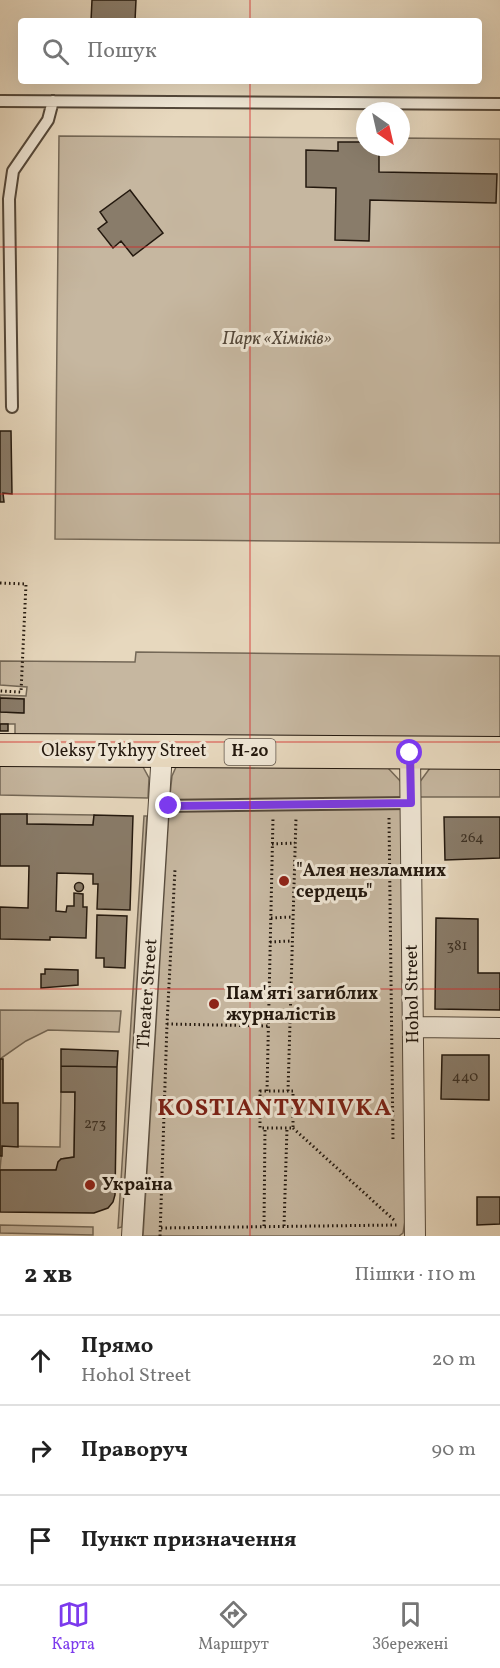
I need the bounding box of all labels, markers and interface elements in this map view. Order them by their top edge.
search box [18,18,482,84]
icon: search [39,35,72,68]
text: Пошук [87,36,157,67]
north arrow [356,102,410,156]
park label: Парк «Хіміків» [222,327,332,352]
street label: Oleksy Tykhyy Street [41,739,207,764]
road number: Н-20 [224,739,276,765]
route start [396,739,422,765]
route end [155,792,181,818]
house number: 264 [460,828,484,849]
place label: "Алея незламних сердець" [296,859,446,905]
marker: "Алея незламних сердець" [277,874,291,888]
house number: 381 [446,936,468,957]
street label: Theater Street [132,938,164,1050]
street label: Hohol Street [400,944,426,1044]
place label: Пам'яті загиблих журналістів [226,982,378,1028]
marker: Пам'яті загиблих журналістів [207,997,221,1011]
house number: 440 [452,1067,478,1088]
district label: KOSTIANTYNIVKA [157,1092,393,1126]
house number: 273 [84,1114,106,1135]
place label: Україна [102,1173,173,1198]
marker: Україна [83,1178,97,1192]
text: 2 хв [24,1257,72,1293]
text: Пішки · 110 m [355,1261,476,1289]
text: Прямо [81,1331,153,1362]
icon: ahead [24,1344,57,1377]
text: 20 m [432,1346,476,1374]
text: Hohol Street [81,1362,191,1390]
icon: right [24,1434,57,1467]
text: Праворуч [81,1435,188,1466]
text: 90 m [432,1436,476,1464]
icon: arrive [24,1524,57,1557]
text: Пункт призначення [81,1525,297,1556]
tab: Карта [52,1598,95,1656]
tab: Маршрут [198,1598,269,1656]
tab: Збережені [372,1598,448,1656]

